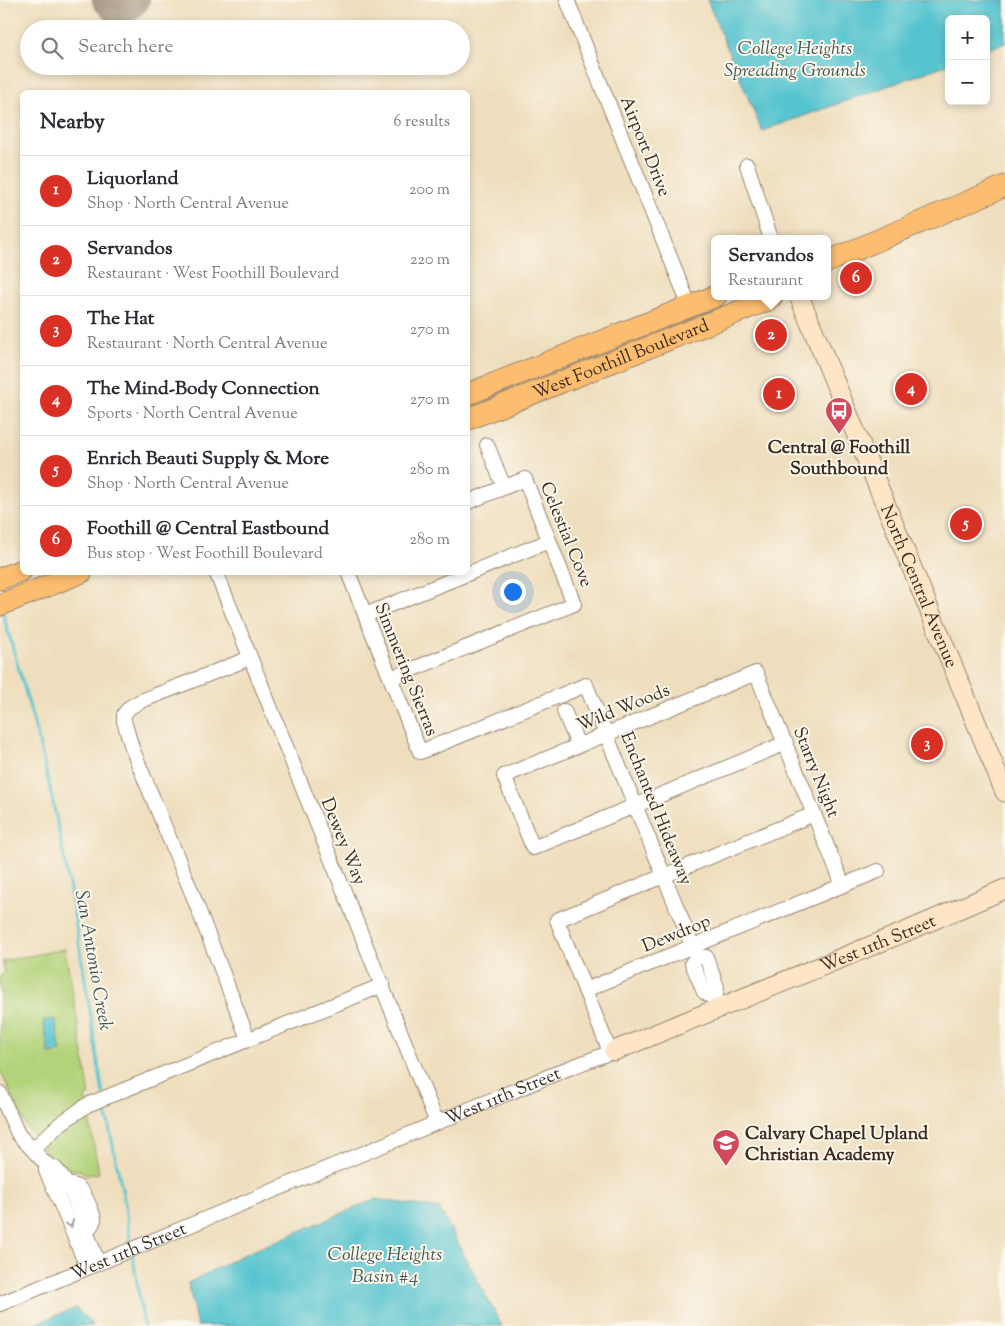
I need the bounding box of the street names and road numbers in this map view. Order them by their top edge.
street label: Airport Drive [612,93,676,201]
street label: West Foothill Boulevard [529,314,713,407]
street label: Celestial Cove [532,478,598,591]
street label: North Central Avenue [872,501,963,672]
street label: Simmering Sierras [367,599,444,740]
street label: Wild Woods [573,678,674,739]
street label: Starry Night [785,723,845,822]
street label: Enchanted Hideaway [612,728,698,889]
street label: Dewey Way [313,794,371,889]
street label: Dewdrop [639,909,715,960]
street label: West 11th Street [817,909,940,980]
street label: West 11th Street [441,1062,565,1133]
street label: West 11th Street [67,1217,191,1288]

